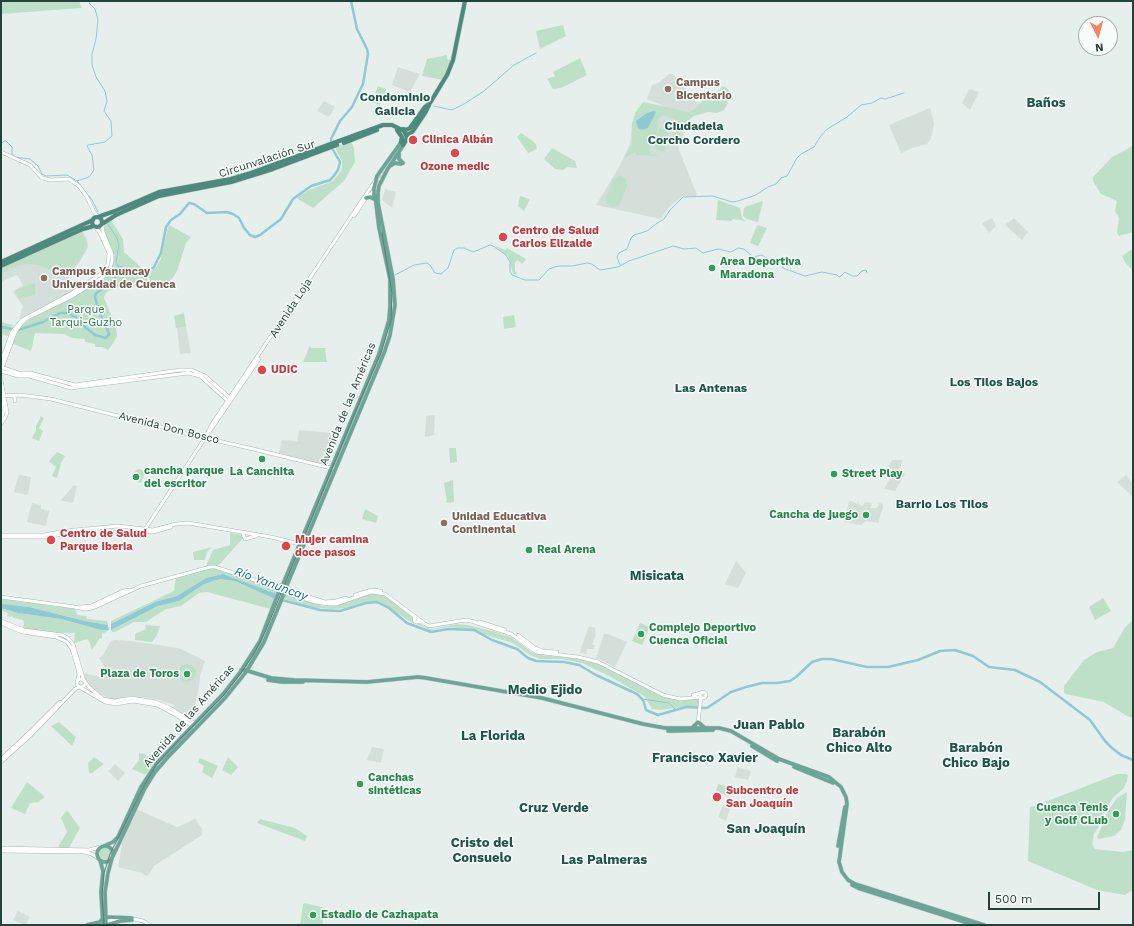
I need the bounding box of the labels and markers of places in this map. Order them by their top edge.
place label: Campus Bicentario [676,76,732,102]
marker: Campus Bicentario [663,84,673,94]
place label: Clinica Albán [422,133,493,147]
marker: Clinica Albán [407,134,419,146]
marker: Ozone medic [449,147,461,159]
place label: Ozone medic [420,160,490,174]
place label: Centro de Salud Carlos Elizalde [512,224,599,250]
marker: Centro de Salud Carlos Elizalde [497,231,509,243]
place label: Area Deportiva Maradona [720,255,801,281]
marker: Area Deportiva Maradona [707,263,717,273]
place label: Campus Yanuncay Universidad de Cuenca [52,265,176,291]
marker: Campus Yanuncay Universidad de Cuenca [39,273,49,283]
place label: UDIC [271,363,298,377]
marker: UDIC [256,364,268,376]
marker: La Canchita [257,454,267,464]
place label: cancha parque del escritor [144,464,224,490]
place label: La Canchita [230,465,294,479]
place label: Street Play [842,467,902,481]
marker: Street Play [829,469,839,479]
marker: cancha parque del escritor [131,472,141,482]
place label: Cancha de juego [769,508,858,522]
place label: Unidad Educativa Continental [452,510,546,536]
marker: Cancha de juego [861,510,871,520]
marker: Unidad Educativa Continental [439,518,449,528]
place label: Centro de Salud Parque Iberia [60,527,147,553]
place label: Mujer camina doce pasos [295,533,369,559]
marker: Centro de Salud Parque Iberia [45,534,57,546]
marker: Mujer camina doce pasos [280,540,292,552]
place label: Real Arena [537,543,596,557]
marker: Real Arena [524,545,534,555]
place label: Complejo Deportivo Cuenca Oficial [649,621,756,647]
marker: Complejo Deportivo Cuenca Oficial [636,629,646,639]
place label: Plaza de Toros [100,667,179,681]
marker: Plaza de Toros [182,669,192,679]
place label: Canchas sintéticas [368,771,421,797]
marker: Canchas sintéticas [355,779,365,789]
place label: Subcentro de San Joaquín [726,784,799,810]
marker: Subcentro de San Joaquín [711,791,723,803]
place label: Cuenca Tenis y Golf CLub [1036,801,1108,827]
marker: Cuenca Tenis y Golf CLub [1111,809,1121,819]
place label: Estadio de Cazhapata [321,908,438,922]
marker: Estadio de Cazhapata [308,910,318,920]

